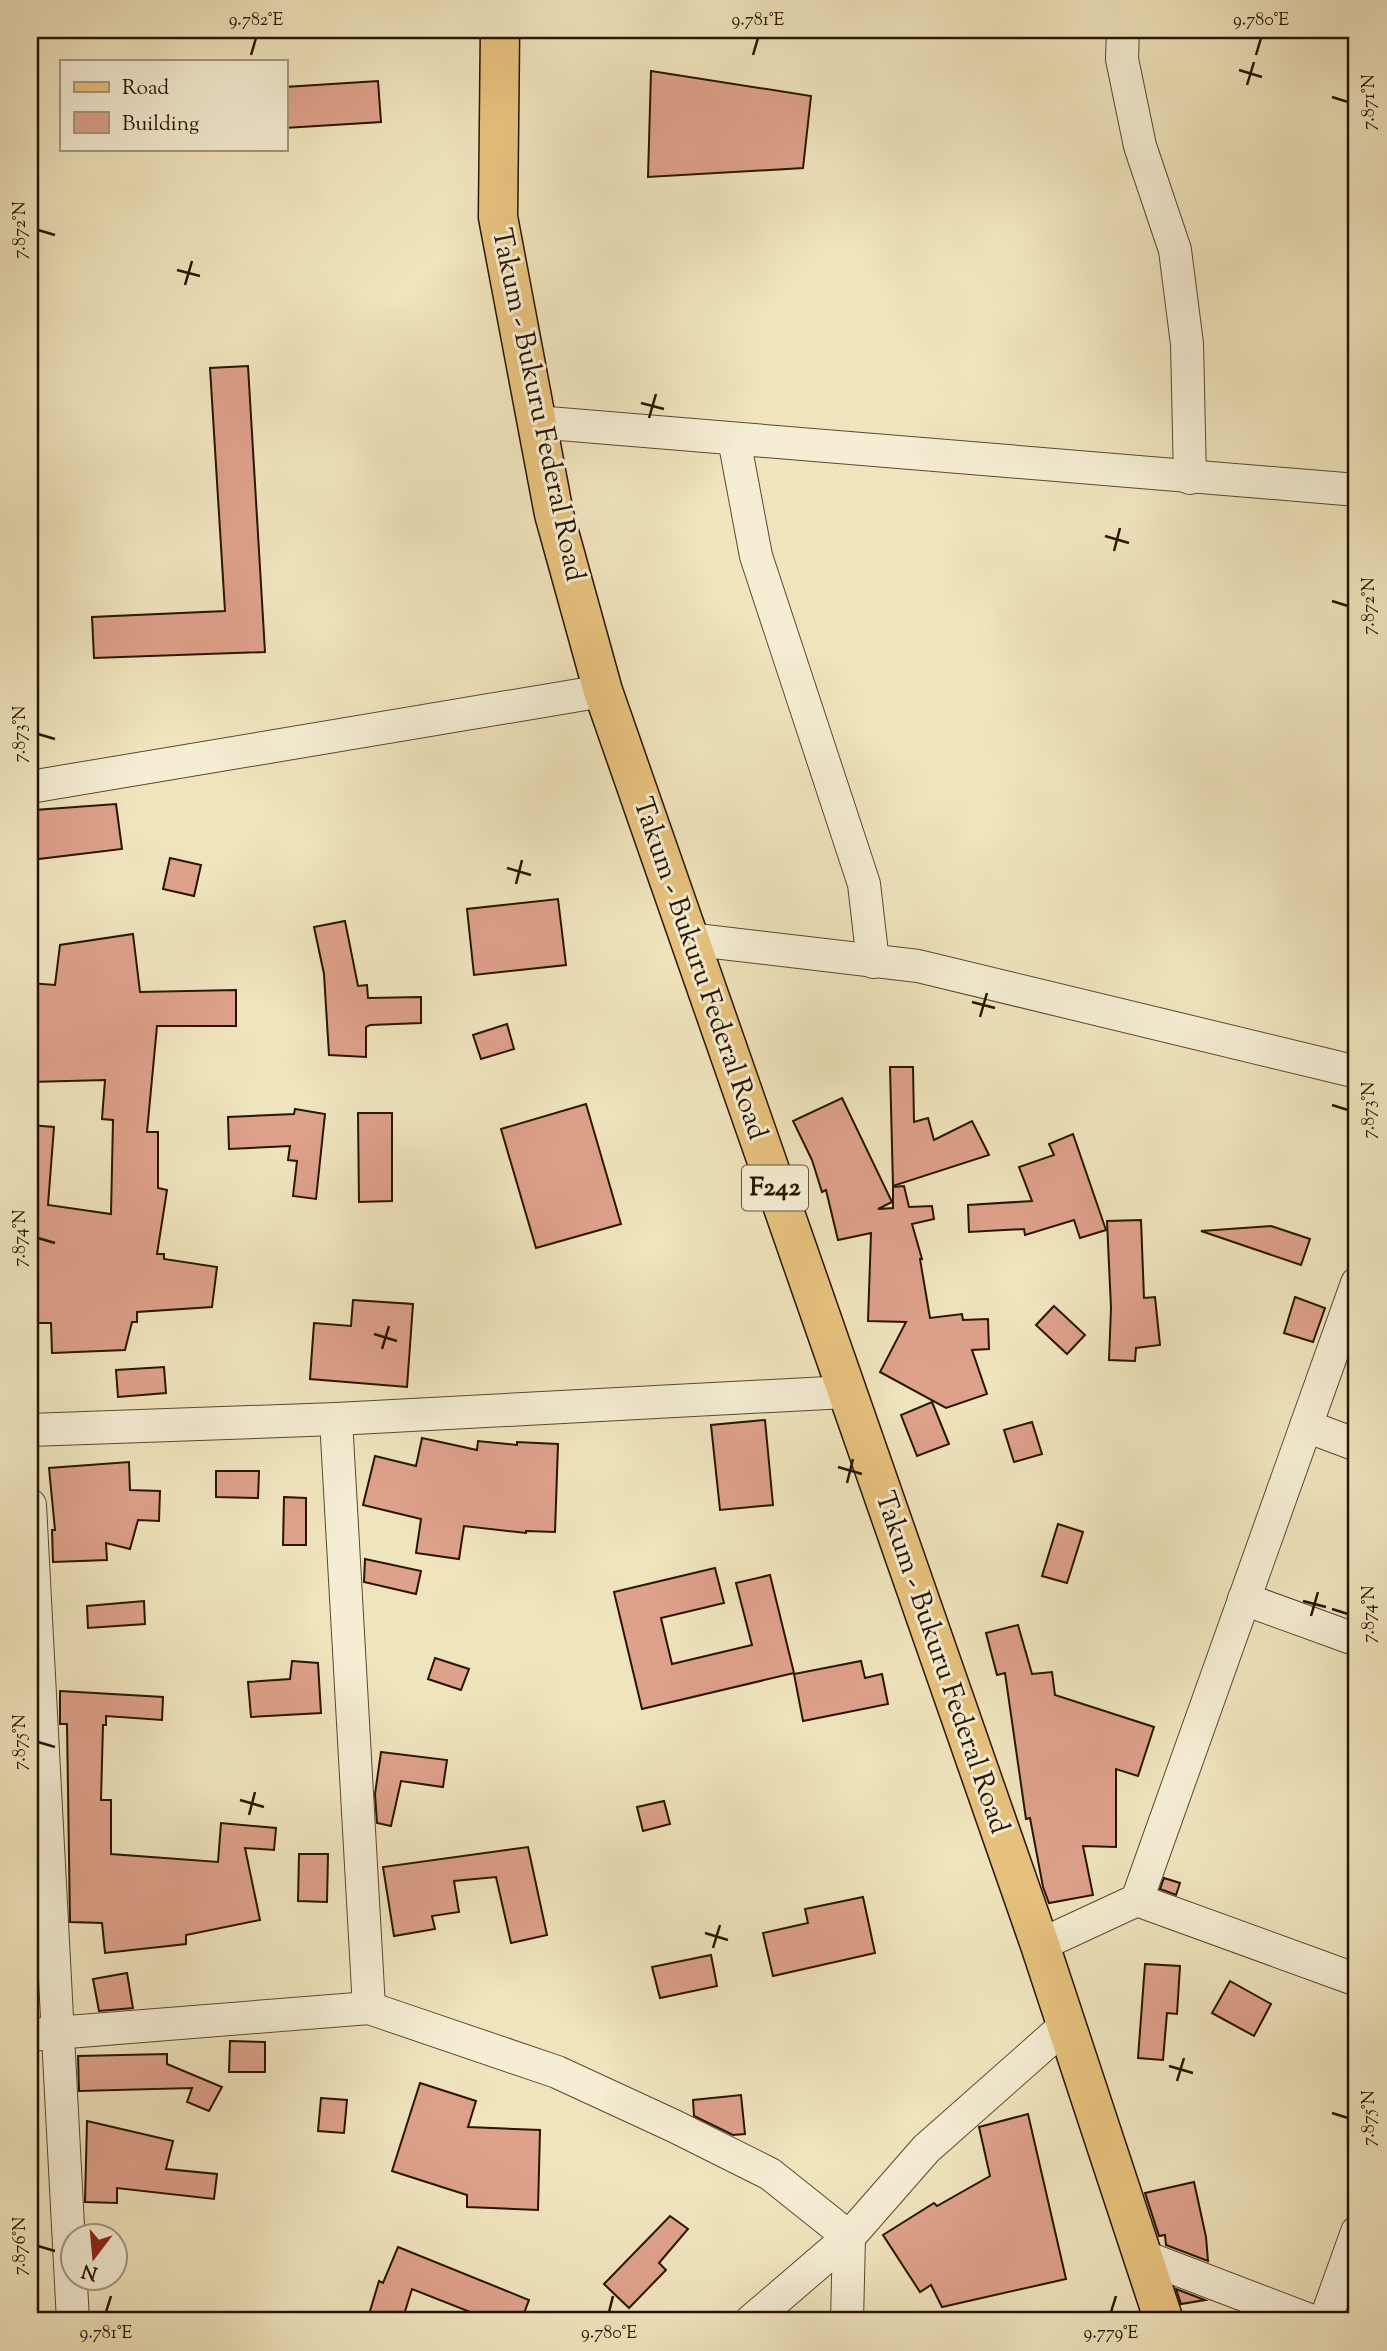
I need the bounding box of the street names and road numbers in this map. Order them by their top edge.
street label: Takum - Bukuru Federal Road [480,225,594,585]
street label: Takum - Bukuru Federal Road [622,792,777,1146]
road number: F242 [742,1166,808,1210]
street label: Takum - Bukuru Federal Road [864,1486,1019,1840]

